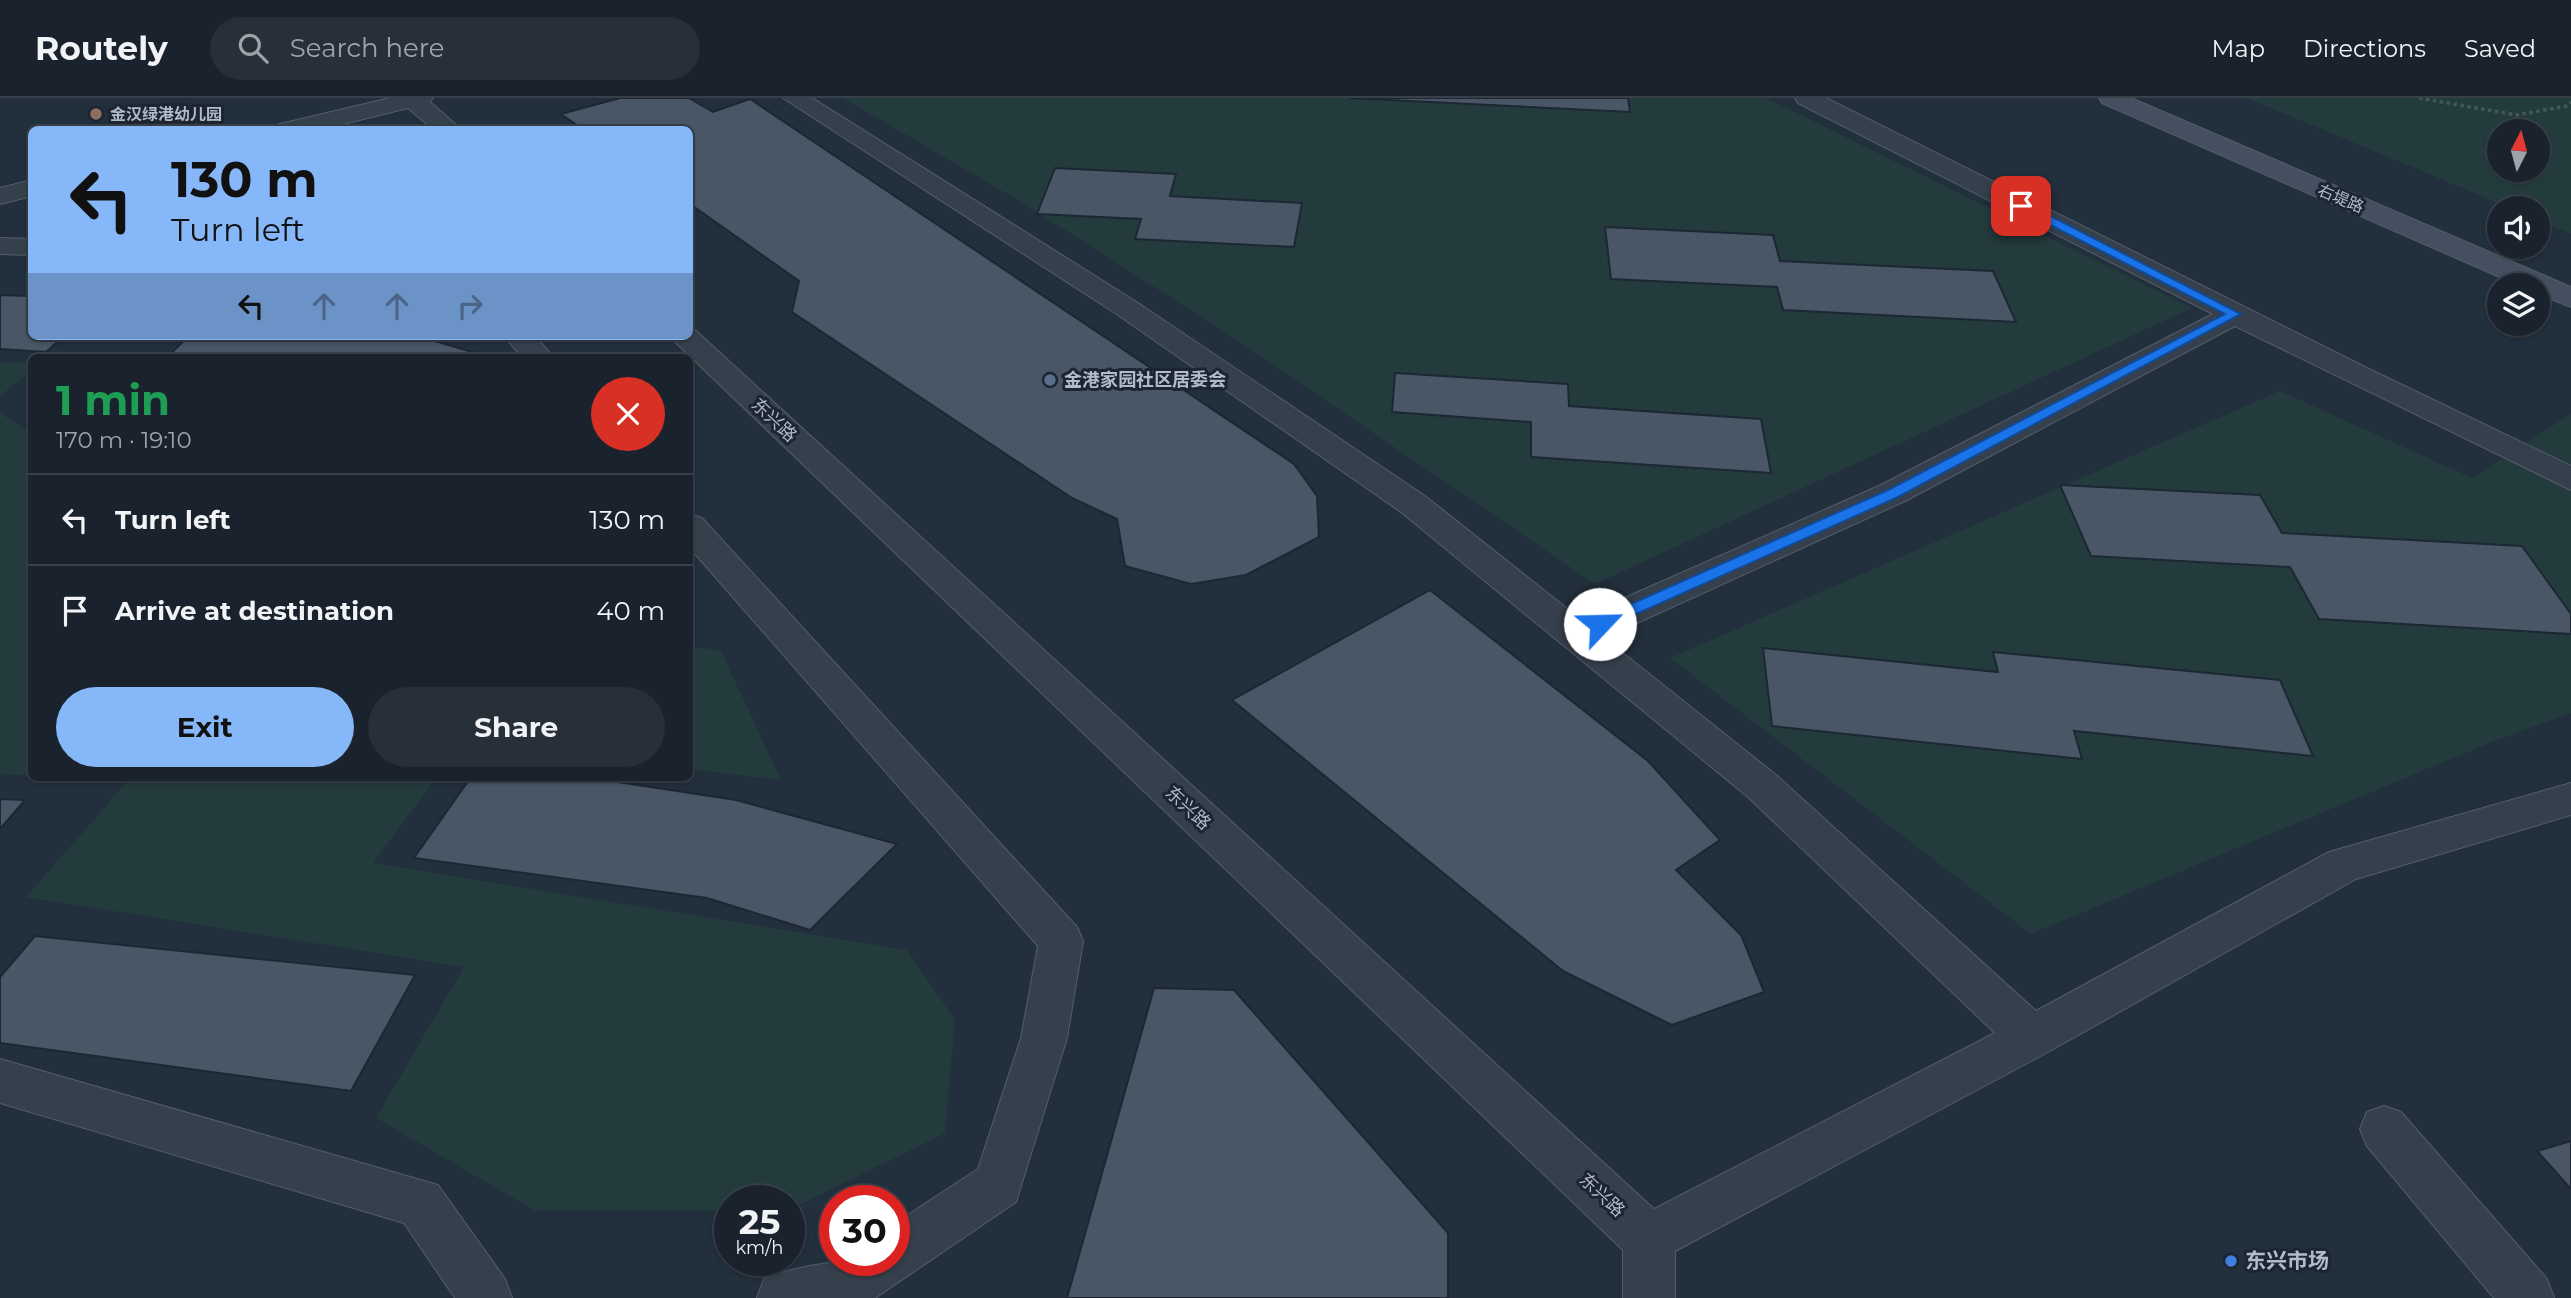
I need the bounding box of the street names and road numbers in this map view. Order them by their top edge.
street label: 右堤路 [2315,180,2367,217]
street label: 东兴路 [747,394,801,446]
street label: 东兴路 [1161,782,1215,834]
street label: 东兴路 [1575,1169,1629,1221]

